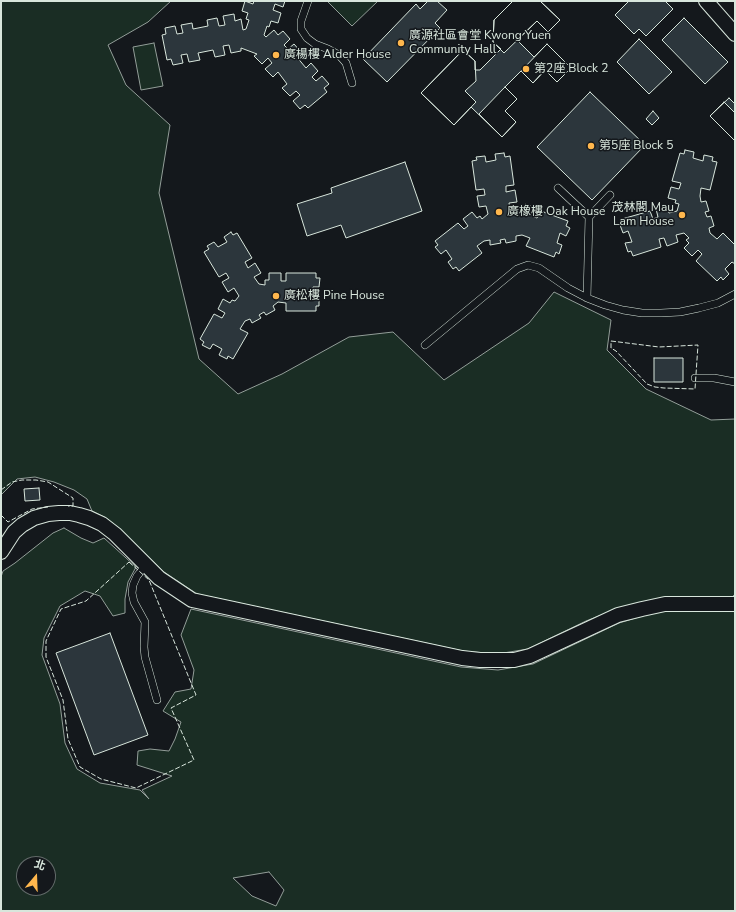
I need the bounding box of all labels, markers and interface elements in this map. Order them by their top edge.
place label: 廣源社區會堂 Kwong Yuen Community Hall [409,29,551,57]
marker: 廣源社區會堂 Kwong Yuen Community Hall [396,38,406,48]
place label: 廣楊樓 Alder House [284,48,391,62]
marker: 廣楊樓 Alder House [271,50,281,60]
place label: 第2座 Block 2 [534,62,608,76]
marker: 第2座 Block 2 [521,64,531,74]
place label: 第5座 Block 5 [599,139,673,153]
marker: 第5座 Block 5 [586,141,596,151]
place label: 茂林閣 Mau Lam House [612,201,674,229]
place label: 廣橡樓 Oak House [507,205,605,219]
marker: 廣橡樓 Oak House [494,207,504,217]
marker: 茂林閣 Mau Lam House [677,210,687,220]
place label: 廣松樓 Pine House [284,289,384,303]
marker: 廣松樓 Pine House [271,291,281,301]
north arrow [16,856,56,896]
text: 北 [32,856,47,874]

